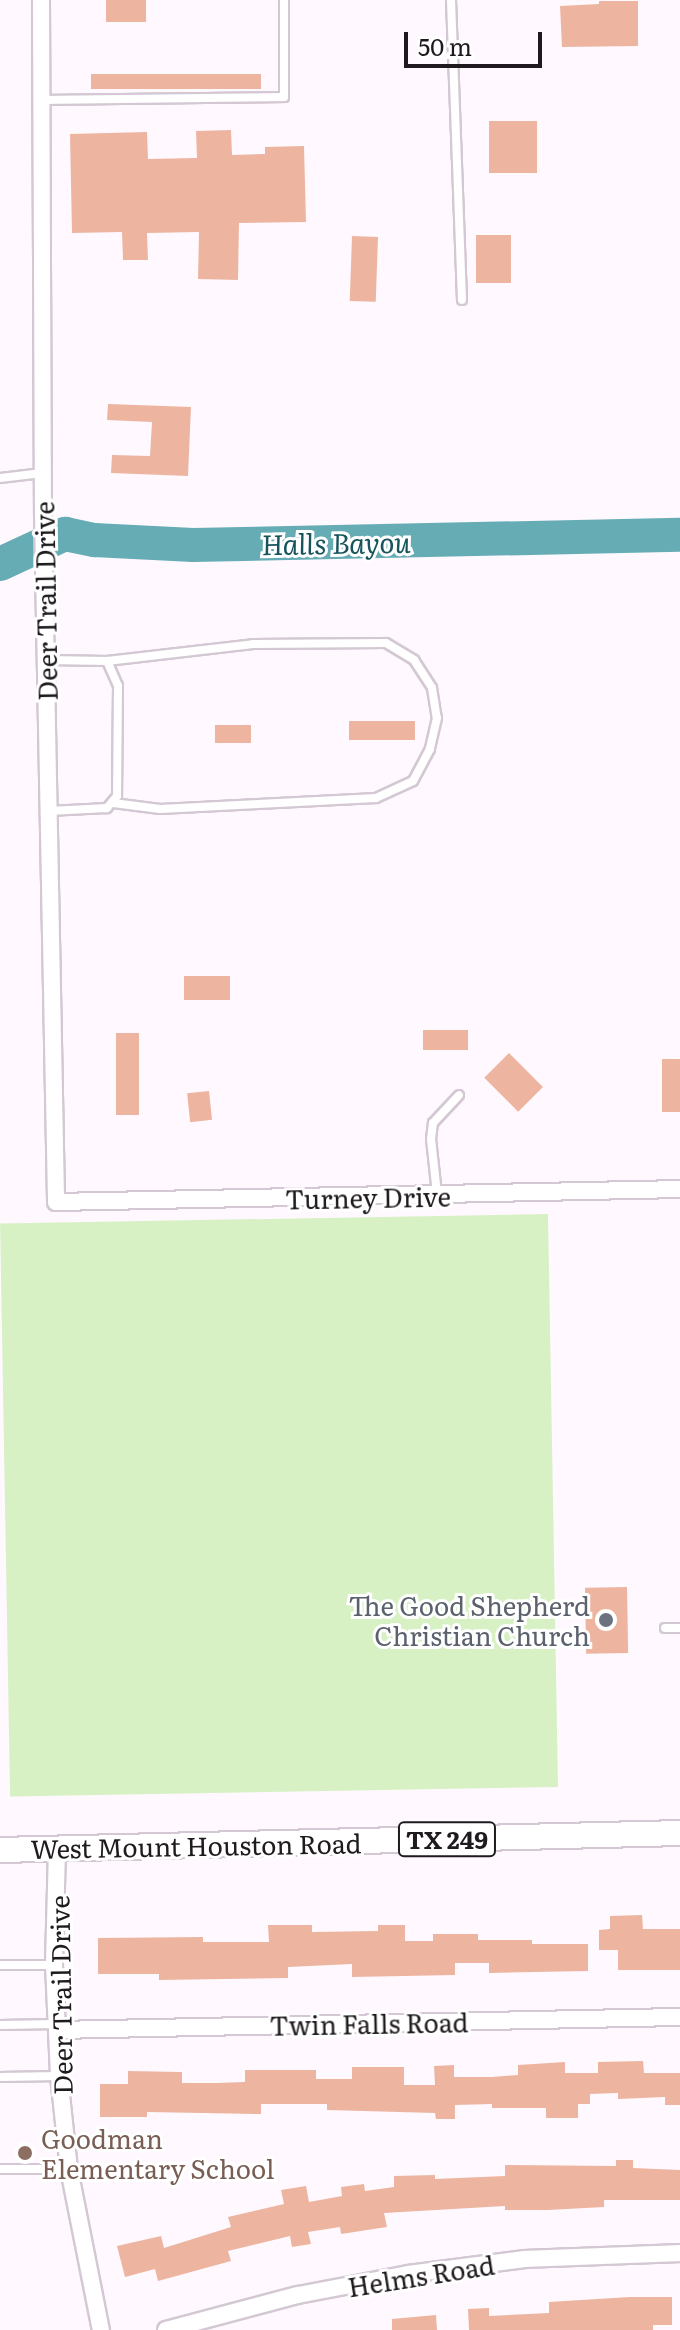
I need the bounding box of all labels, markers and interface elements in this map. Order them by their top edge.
scale bar [408,16,546,66]
text: 50 m [418,28,472,63]
street label: Deer Trail Drive [28,501,62,701]
water label: Halls Bayou [261,524,411,560]
street label: Turney Drive [285,1180,451,1214]
place label: The Good Shepherd Christian Church [349,1589,590,1650]
marker: The Good Shepherd Christian Church [597,1611,615,1629]
road number: TX 249 [397,1819,497,1859]
street label: West Mount Houston Road [30,1827,362,1863]
street label: Deer Trail Drive [43,1895,77,2095]
street label: Twin Falls Road [269,2006,469,2040]
place label: Goodman Elementary School [41,2122,275,2184]
marker: Goodman Elementary School [16,2144,34,2162]
street label: Helms Road [345,2248,497,2302]

